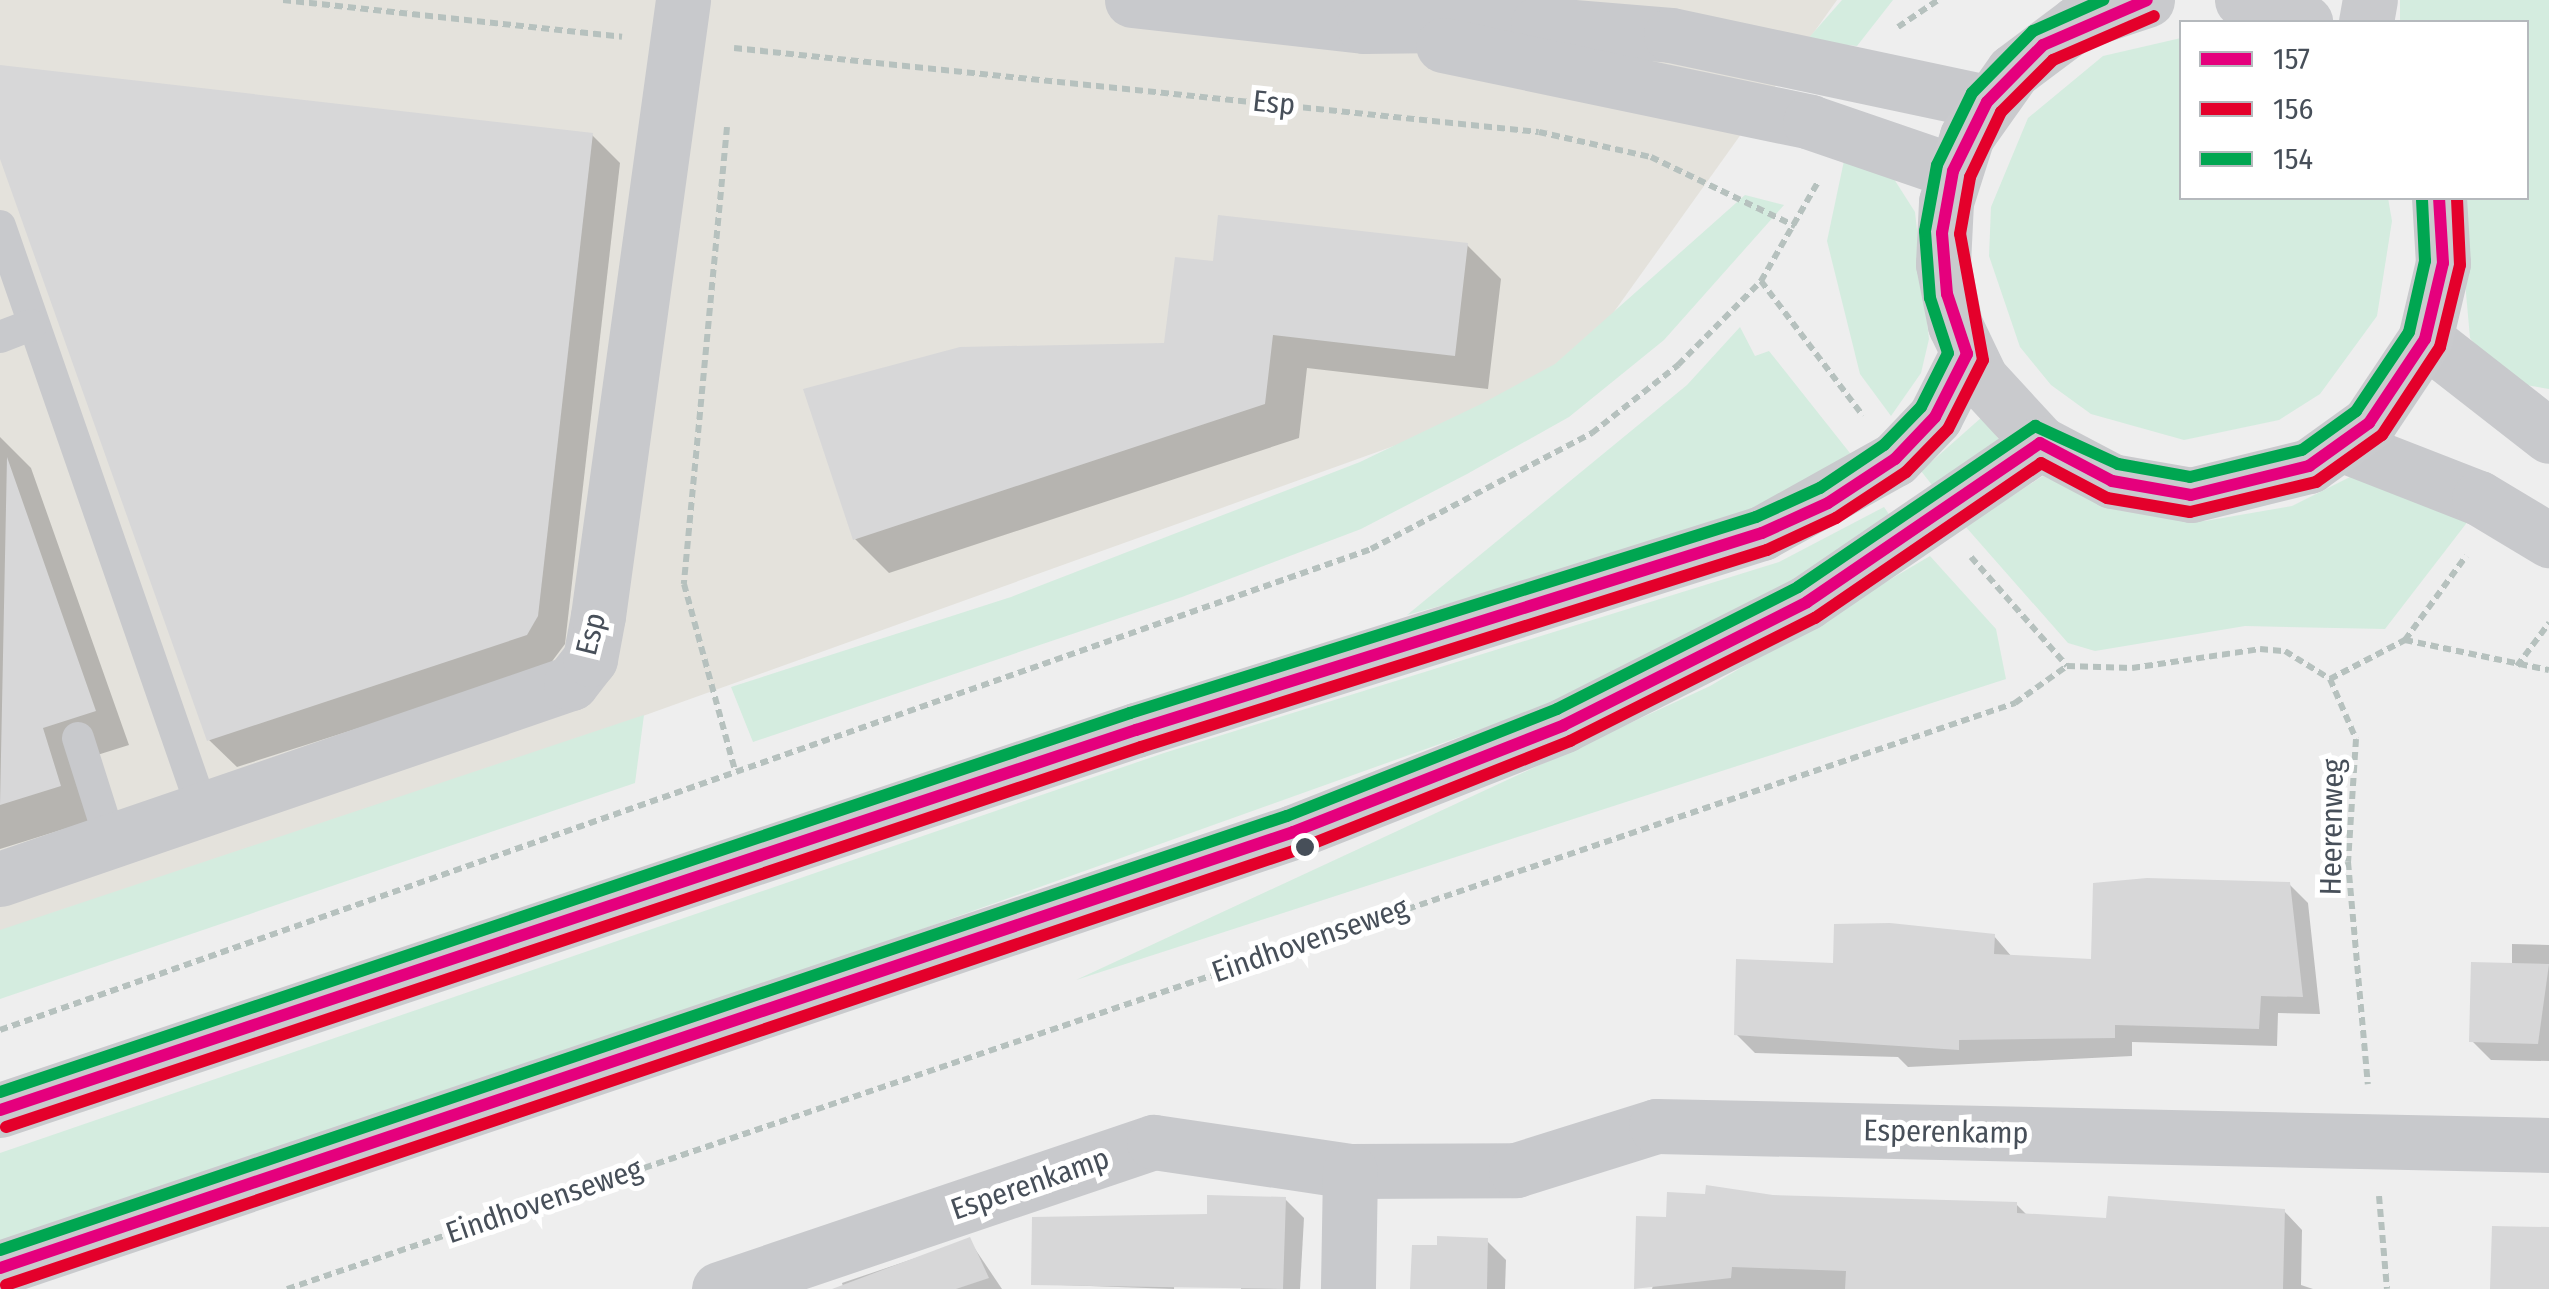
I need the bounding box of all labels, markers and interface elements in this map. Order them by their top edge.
legend [2179,20,2529,200]
text: 157 [2273,41,2310,77]
street label: Esp [1251,83,1297,123]
text: 156 [2273,91,2313,127]
text: 154 [2273,141,2313,177]
street label: Esp [568,609,614,659]
street label: Heerenweg [2313,758,2351,896]
unlabelled marker [1295,837,1315,857]
street label: Eindhovenseweg [1207,890,1413,990]
street label: Esperenkamp [1863,1113,2029,1151]
street label: Esperenkamp [946,1140,1114,1228]
street label: Eindhovenseweg [441,1151,647,1251]

